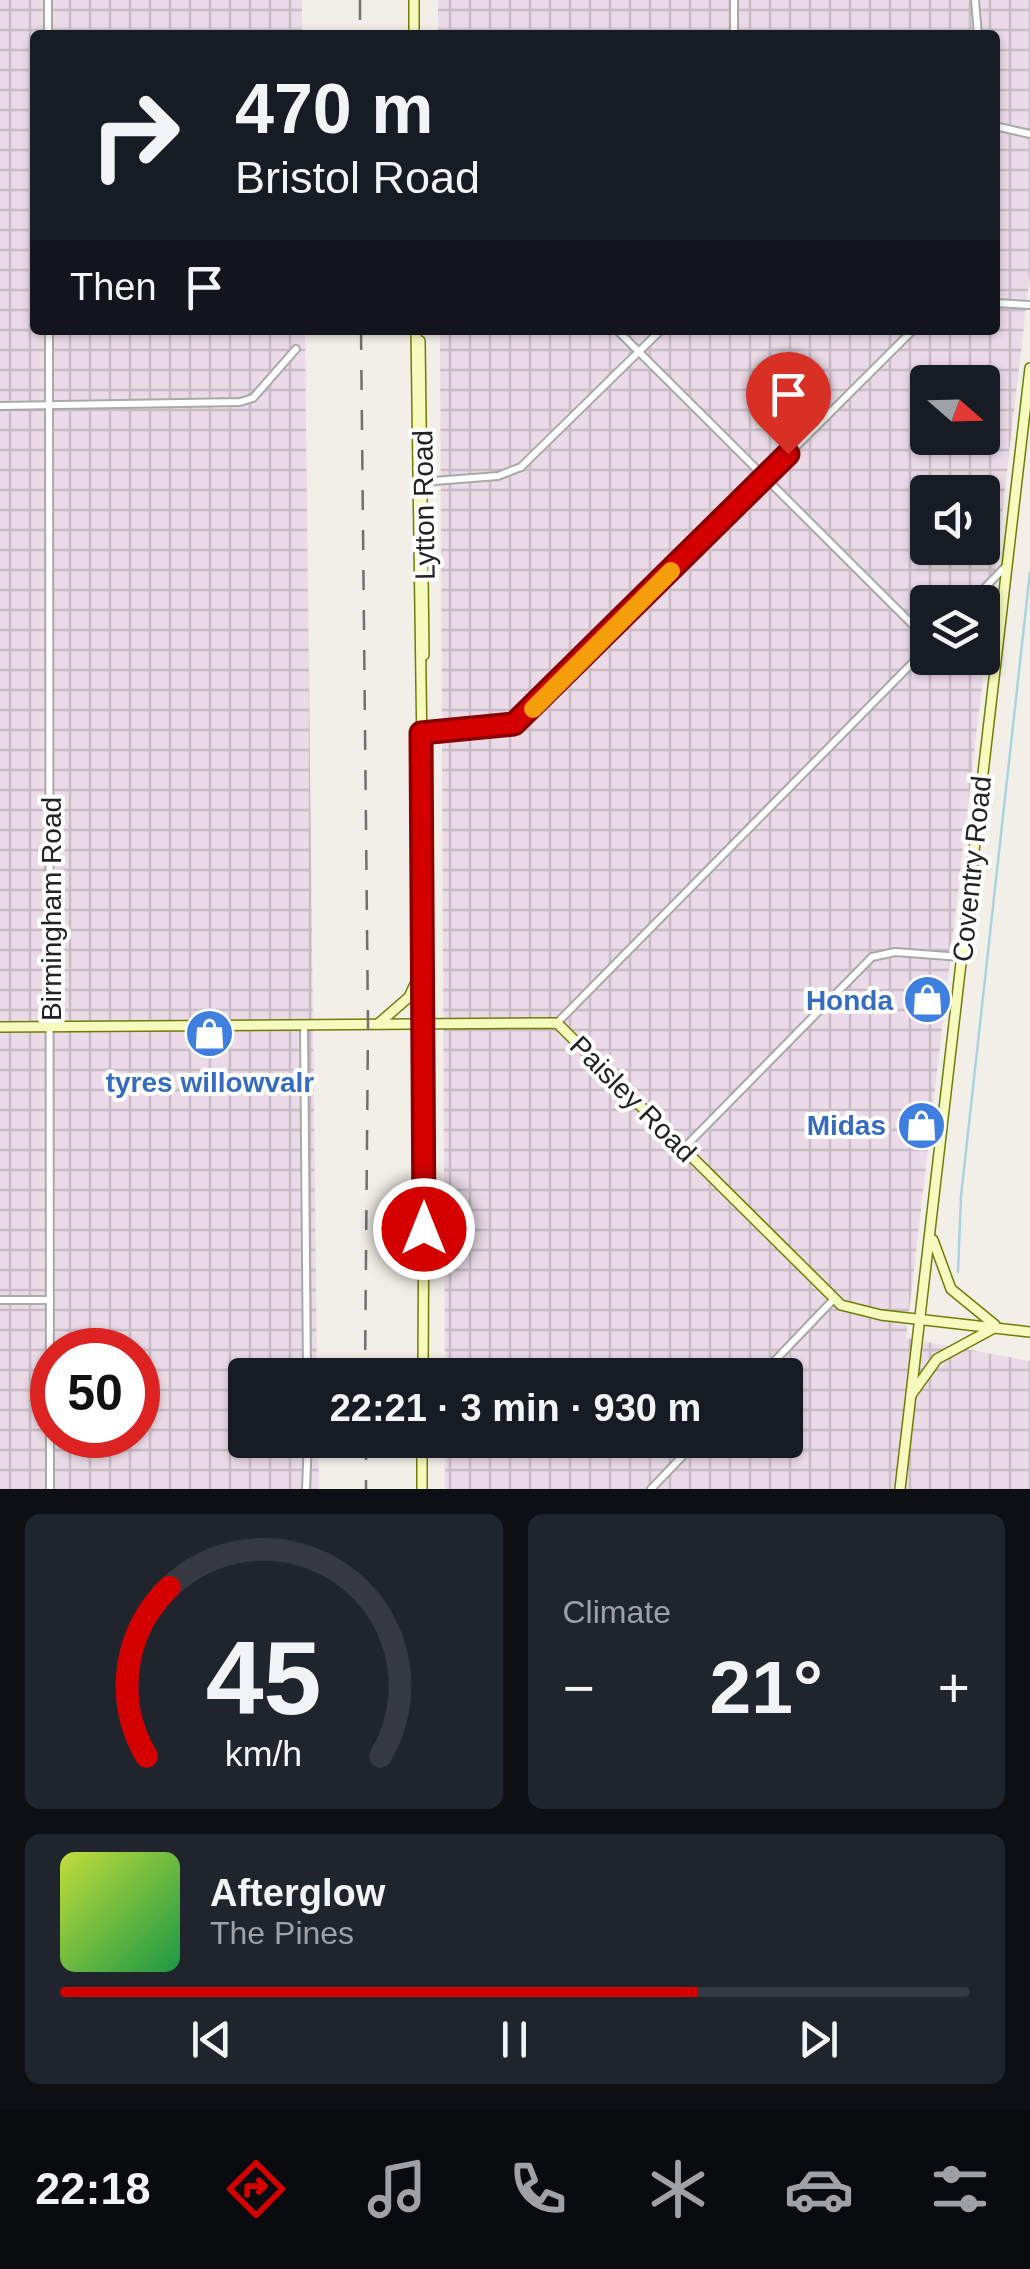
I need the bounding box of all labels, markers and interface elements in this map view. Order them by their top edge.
icon: right [70,70,200,200]
text: 470 m [235,70,433,148]
text: Bristol Road [235,152,480,203]
icon: arrive [177,260,232,315]
text: Then [70,266,157,308]
pin [746,352,831,455]
north arrow [910,365,1000,455]
map controls [910,365,1000,675]
icon: arrive [761,367,816,422]
street label: Lytton Road [407,430,441,580]
button: sound [910,475,1000,565]
button: layers [910,585,1000,675]
street label: Coventry Road [947,775,997,963]
street label: Birmingham Road [36,797,67,1021]
shop icon: Honda [902,974,954,1026]
place label: Honda [806,985,893,1016]
shop icon: tyres willowvalr [184,1008,236,1060]
street label: Paisley Road [564,1030,702,1168]
place label: tyres willowvalr [106,1067,314,1098]
shop icon: Midas [895,1099,947,1151]
place label: Midas [807,1110,886,1141]
position arrow [372,1177,476,1281]
speed limit sign: 50 [30,1328,160,1458]
text: 22:21 · 3 min · 930 m [330,1387,701,1429]
text: Climate [563,1594,671,1630]
text: 45 [206,1620,322,1736]
text: 21° [710,1645,823,1729]
text: − [563,1657,595,1719]
text: + [938,1657,970,1719]
text: km/h [225,1734,302,1774]
text: Afterglow [210,1872,385,1914]
text: The Pines [210,1915,354,1951]
icon: previous [184,2012,239,2067]
icon: pause [487,2012,542,2067]
icon: next [791,2012,846,2067]
icon: directions [221,2154,291,2224]
icon: music [362,2154,432,2224]
icon: phone [503,2154,573,2224]
icon: climate [643,2154,713,2224]
icon: car [784,2154,854,2224]
icon: filters [925,2154,995,2224]
text: 22:18 [35,2163,150,2214]

